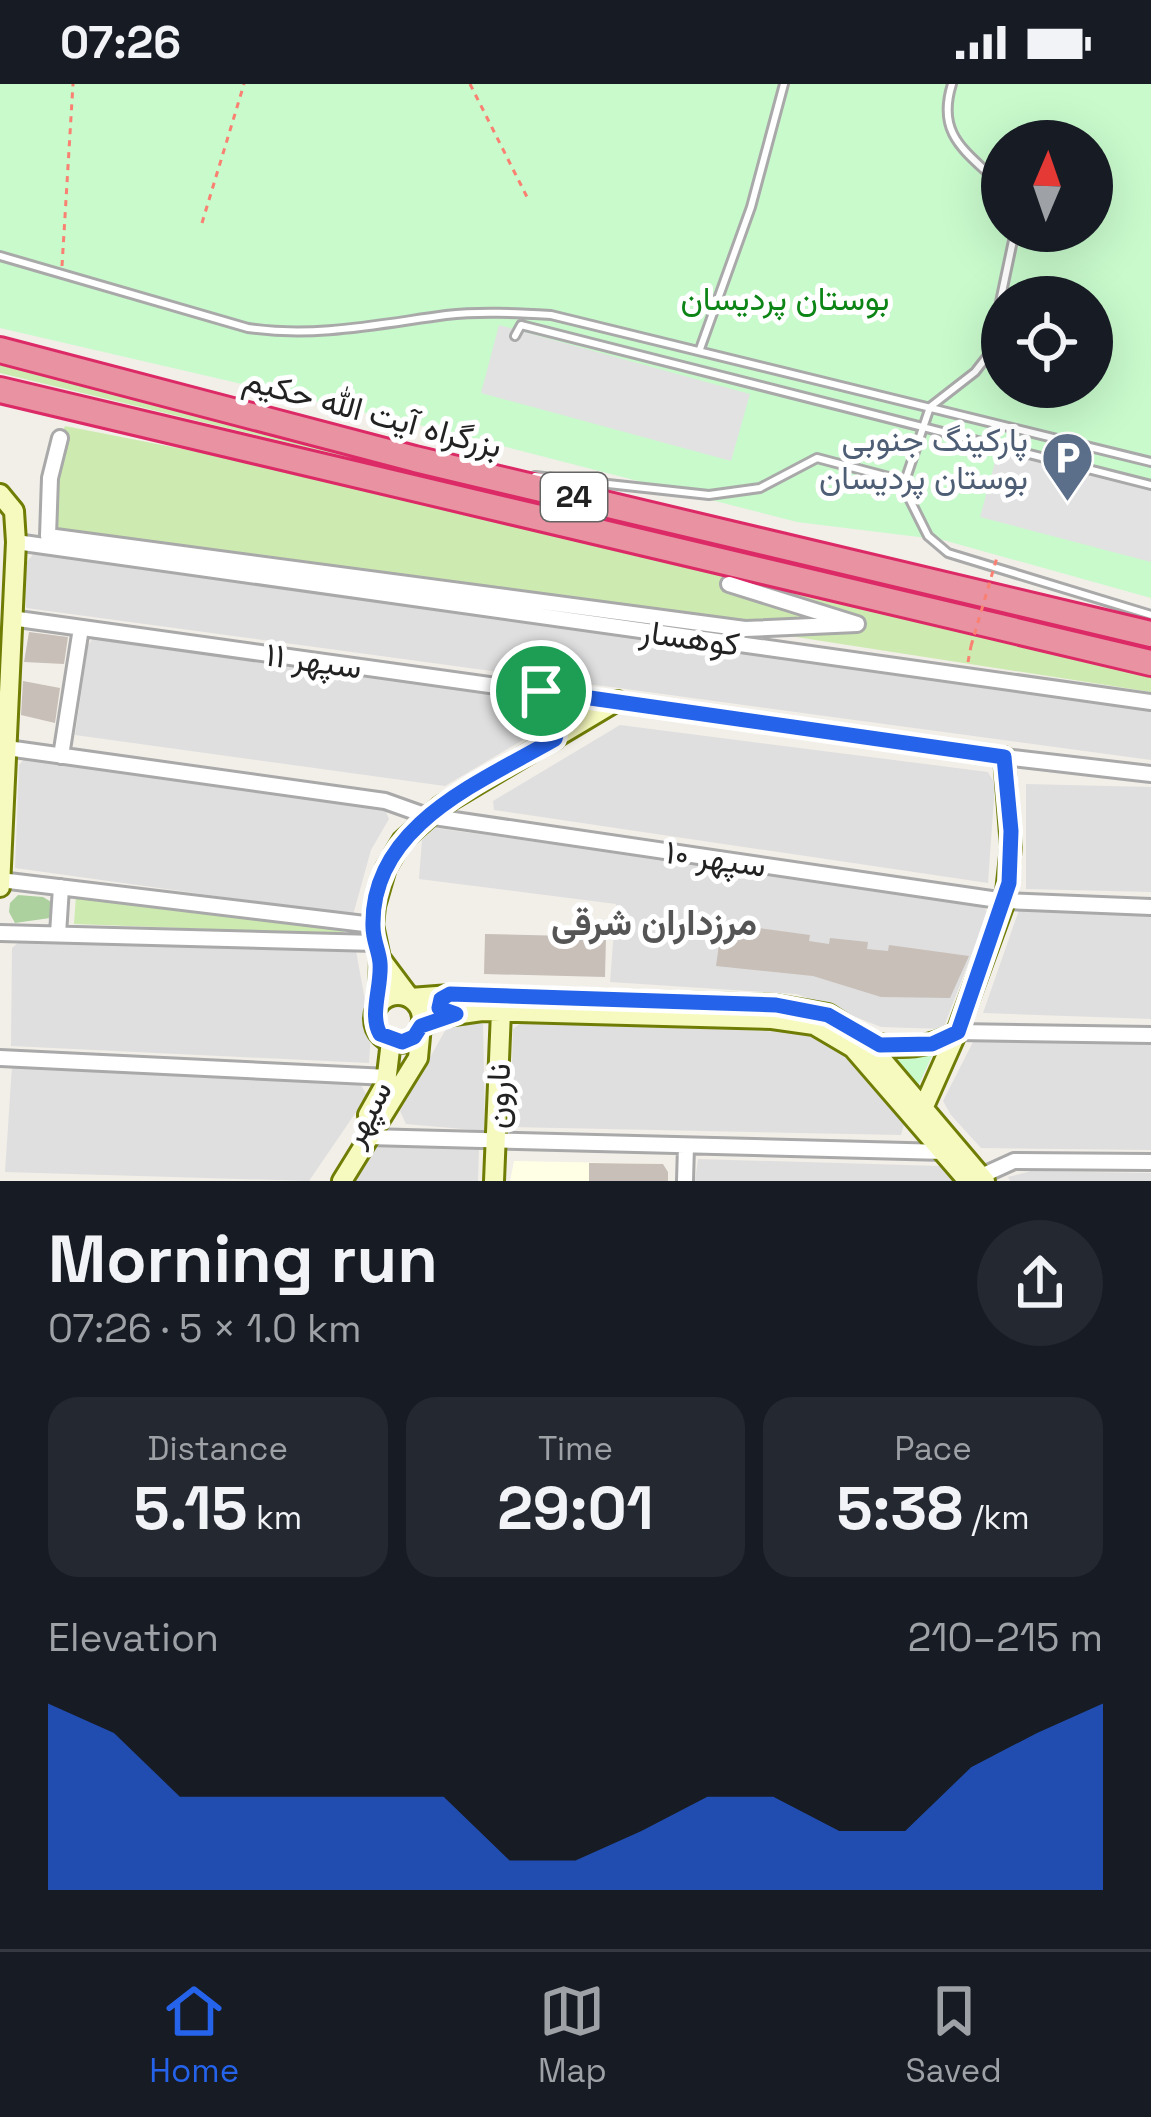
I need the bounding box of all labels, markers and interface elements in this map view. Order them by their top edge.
text: 07:26 [60,14,181,71]
north arrow [981,120,1113,252]
map controls [981,120,1113,408]
button: locate [981,276,1113,408]
park label: بوستان پردیسان [681,278,890,321]
street label: بزرگراه آیت الله حکیم [239,358,507,468]
place label: پارکینگ جنوبی بوستان پردیسان [819,419,1028,500]
parking icon: پارکینگ جنوبی بوستان پردیسان [1039,430,1095,504]
road number: 24 [541,473,607,521]
street label: کوهسار [636,610,742,666]
street label: سپهر ۱۱ [263,633,365,689]
pin [490,640,592,742]
icon: arrive [508,658,574,724]
street label: سپهر ۱۰ [663,831,769,888]
district label: مرزداران شرقی [551,900,757,946]
street label: نارون [476,1062,520,1130]
street label: سپهر [332,1073,402,1155]
text: Morning run [48,1217,438,1301]
button: share [977,1220,1103,1346]
text: 07:26 · 5 × 1.0 km [48,1304,362,1353]
text: Distance [148,1428,288,1470]
text: Time [538,1428,613,1470]
text: Pace [895,1428,972,1470]
text: 5.15 [134,1470,247,1547]
text: 29:01 [497,1470,654,1547]
text: 5:38 [837,1470,963,1547]
text: km [247,1497,302,1539]
text: /km [963,1497,1030,1539]
text: Elevation [48,1613,219,1662]
text: 210–215 m [908,1613,1103,1662]
tab: Home [149,1978,239,2092]
tab: Map [538,1978,607,2092]
tab: Saved [905,1978,1002,2092]

